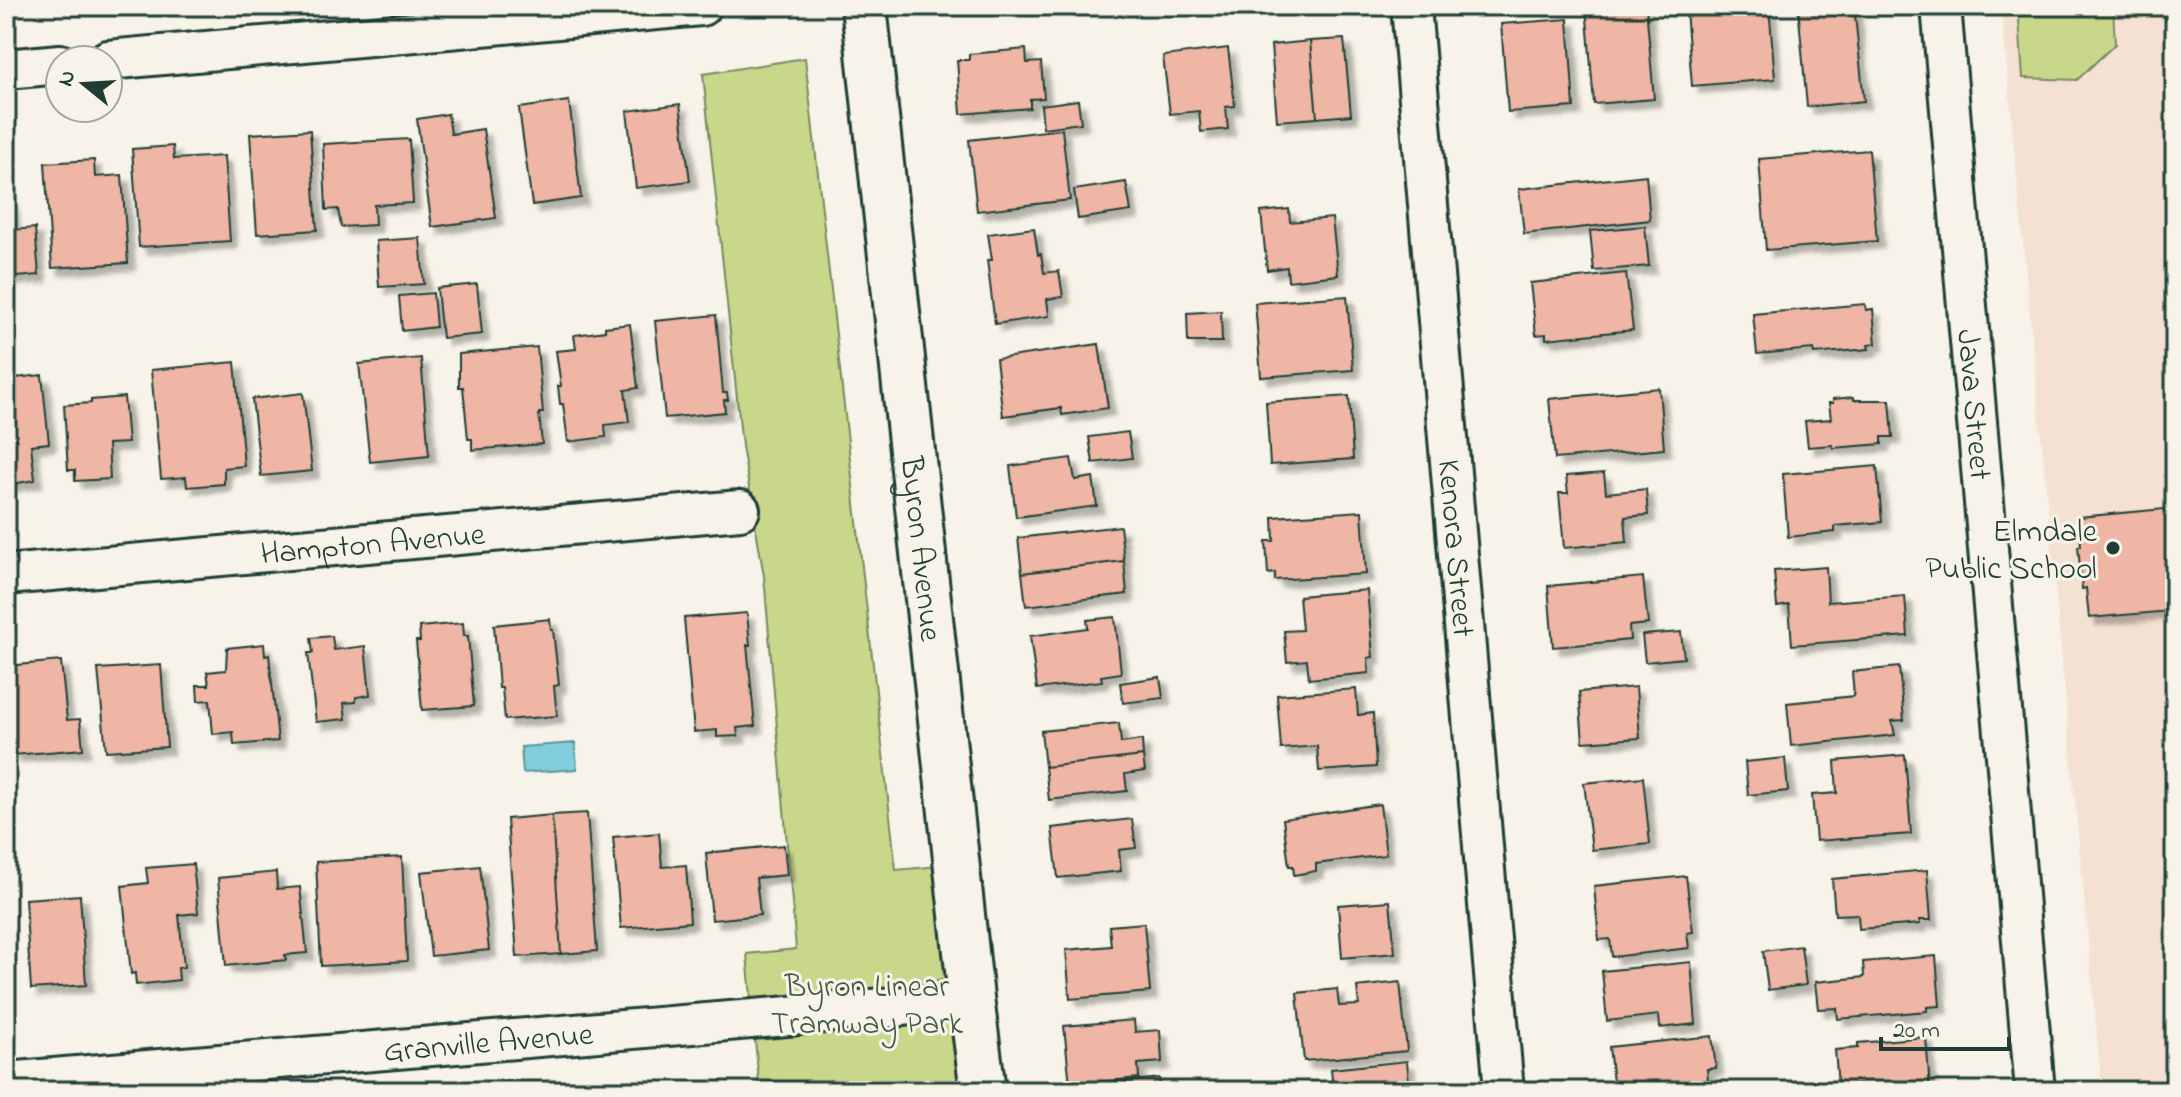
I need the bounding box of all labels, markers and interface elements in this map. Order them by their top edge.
north arrow [44,44,124,124]
text: N [50,67,85,91]
street label: Java Street [1942,327,2002,482]
street label: Byron Avenue [886,454,952,645]
street label: Kenora Street [1423,458,1485,639]
place label: Elmdale Public School [1925,510,2098,594]
street label: Hampton Avenue [259,513,488,579]
marker: Elmdale Public School [2104,539,2122,557]
park label: Byron Linear Tramway Park [771,965,964,1049]
scale bar [1881,1001,2009,1051]
street label: Granville Avenue [382,1012,596,1077]
text: 20 m [1893,1014,1940,1049]

